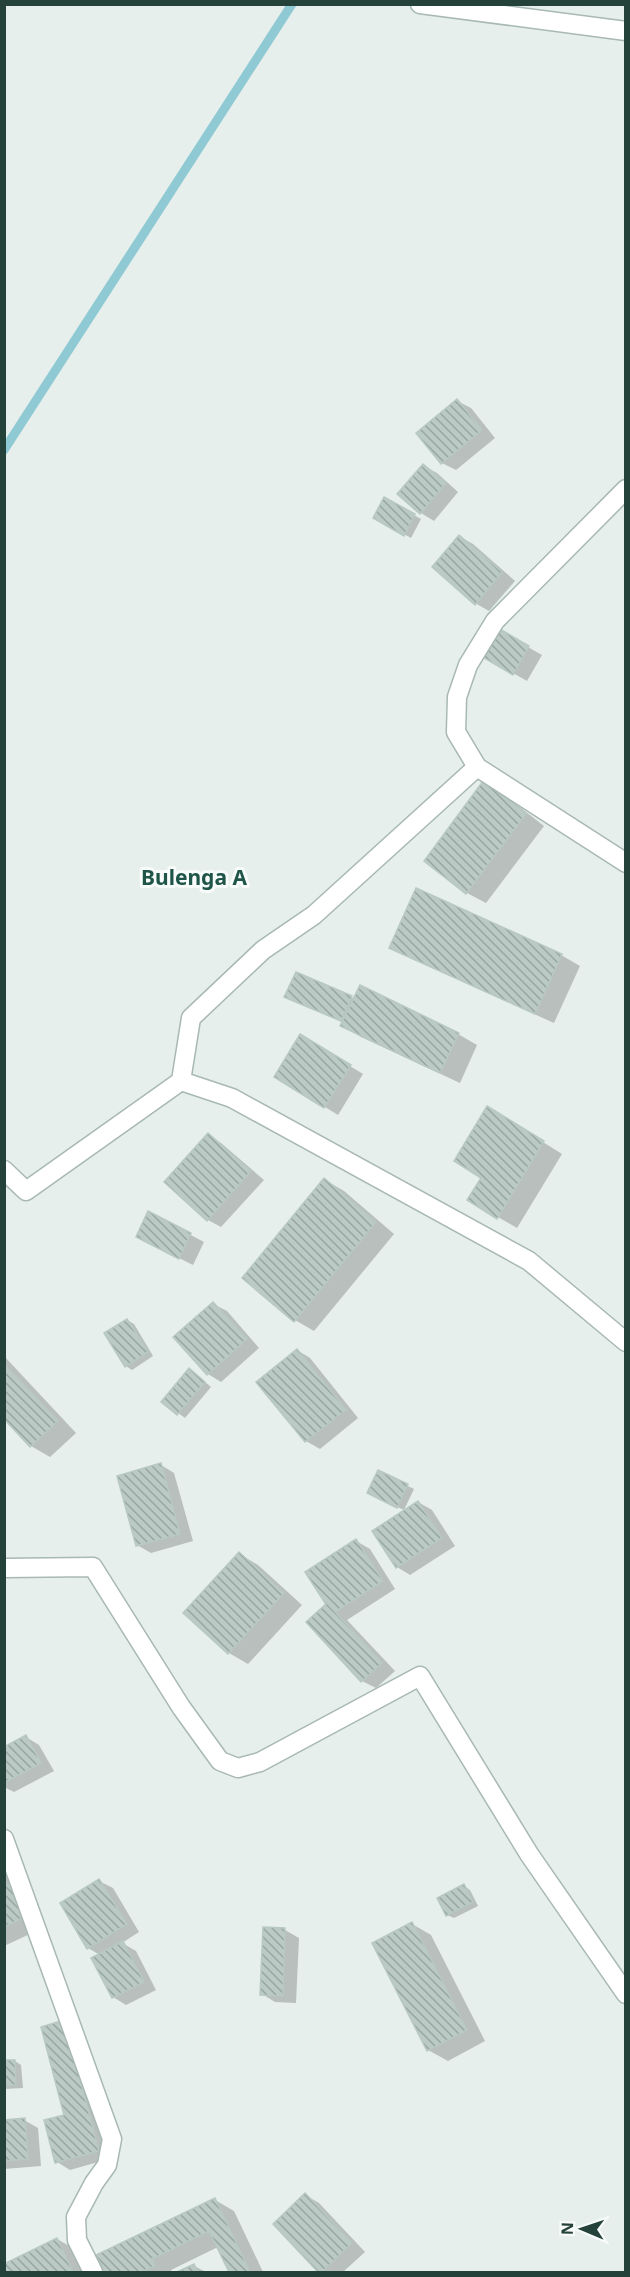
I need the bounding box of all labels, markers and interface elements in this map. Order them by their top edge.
district label: Bulenga A [141,863,247,891]
north arrow [552,2199,612,2259]
text: N [556,2222,578,2235]

